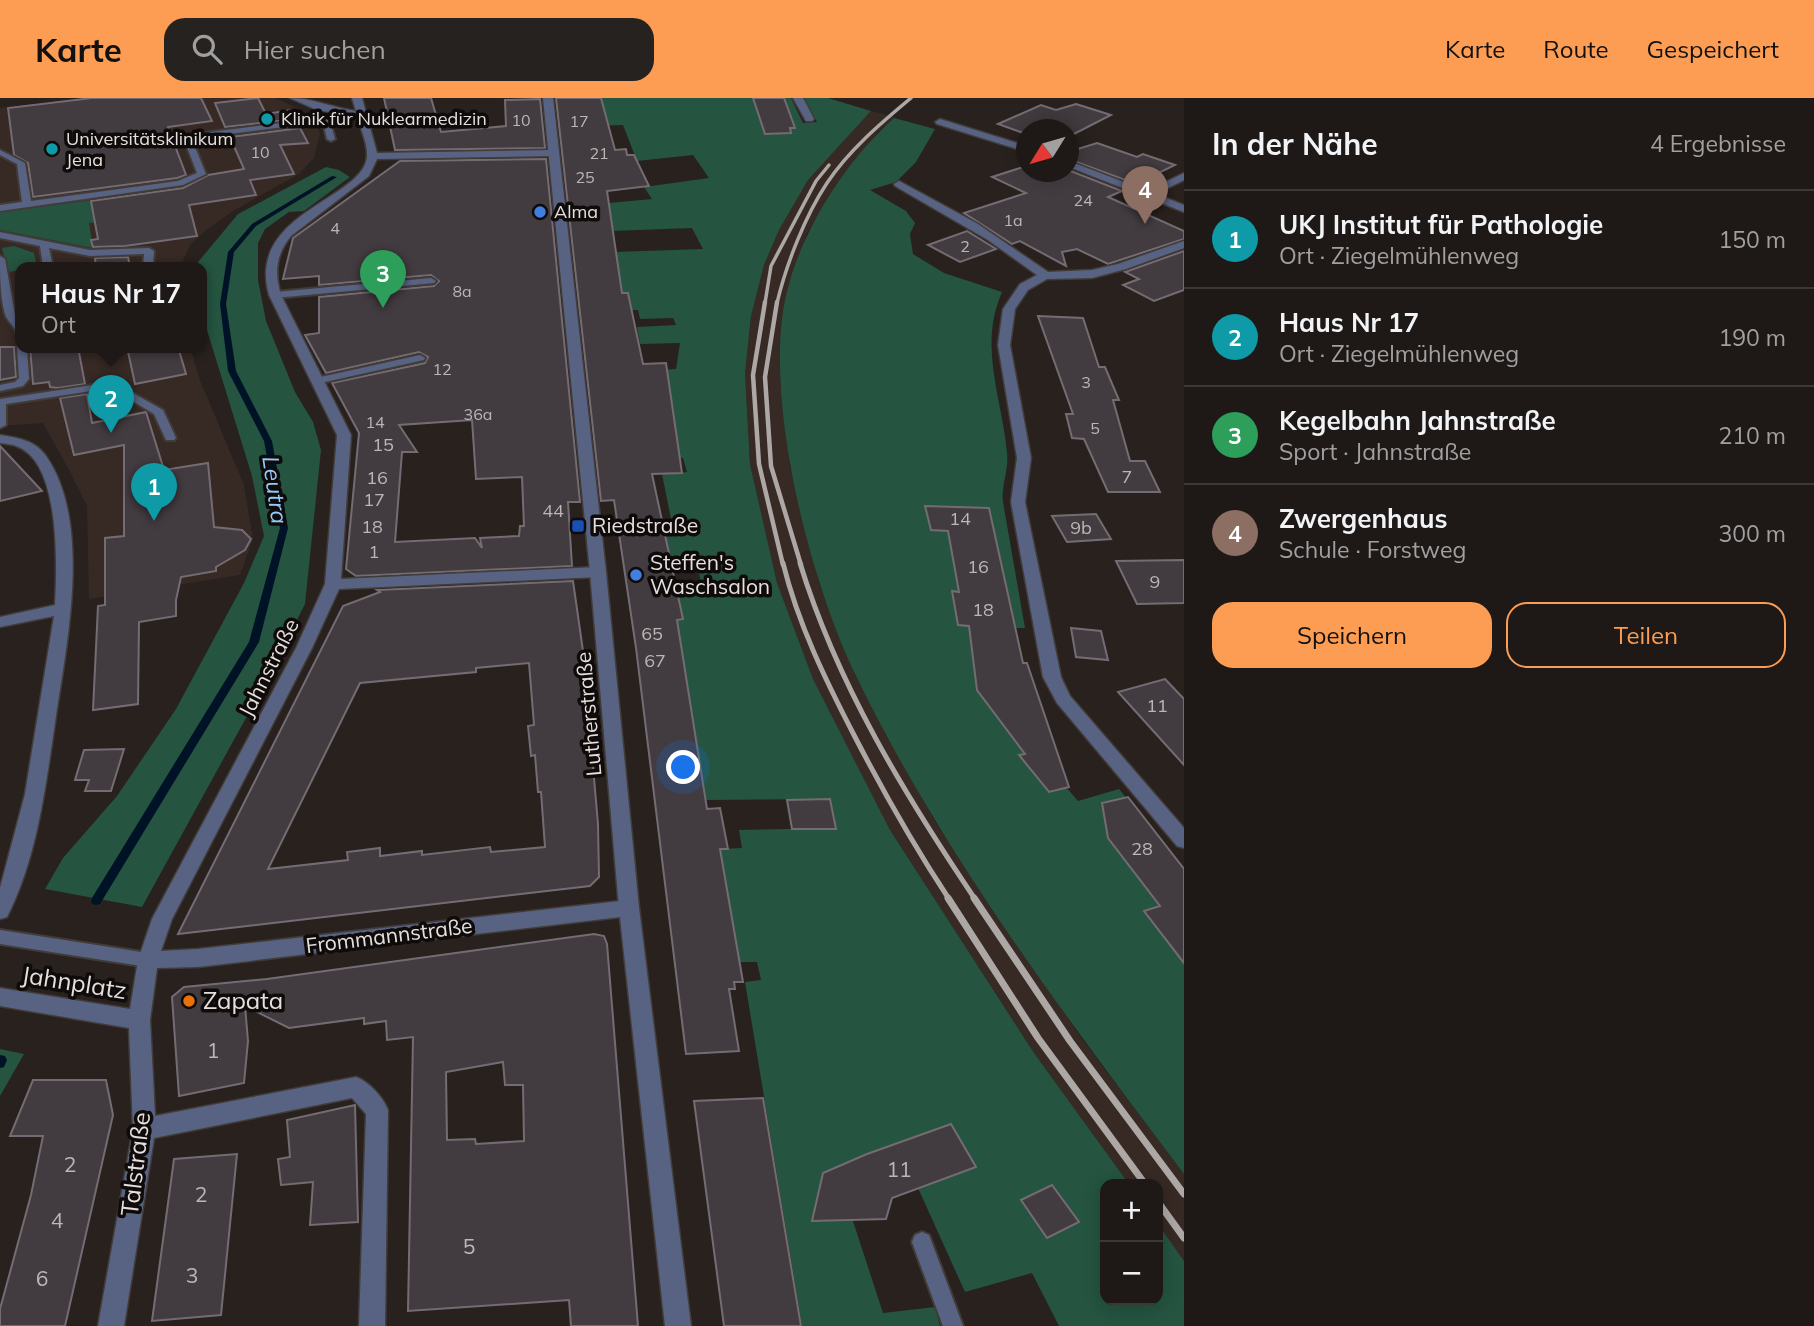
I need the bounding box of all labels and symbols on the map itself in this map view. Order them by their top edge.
place label: Klinik für Nuklearmedizin [281,107,487,130]
house number: 10 [511,110,531,130]
marker: Klinik für Nuklearmedizin [259,111,275,127]
house number: 17 [569,111,589,131]
north arrow [1016,119,1079,182]
place label: Universitätsklinikum Jena [66,127,233,171]
marker: Universitätsklinikum Jena [44,141,60,157]
house number: 10 [250,142,270,162]
house number: 21 [589,143,609,163]
pin: 4 [1122,166,1168,224]
house number: 25 [575,167,595,187]
house number: 24 [1073,190,1093,210]
place label: Alma [554,200,598,223]
marker: Alma [532,204,548,220]
house number: 1a [1003,210,1023,230]
house number: 4 [330,218,340,238]
house number: 2 [960,236,970,256]
pin: 3 [360,250,406,308]
house number: 8a [452,281,472,301]
house number: 12 [432,359,452,379]
house number: 3 [1081,372,1091,392]
pin: 2 [88,375,134,433]
house number: 36a [464,404,492,424]
house number: 14 [365,412,385,432]
house number: 5 [1090,418,1100,438]
house number: 15 [372,433,394,456]
water label: Leutra [256,454,295,526]
pin: 1 [131,463,177,521]
house number: 7 [1122,465,1132,488]
house number: 16 [366,466,388,489]
house number: 17 [363,488,385,511]
house number: 44 [542,499,564,522]
house number: 14 [949,507,971,530]
place label: Riedstraße [592,512,698,538]
house number: 18 [361,515,383,538]
house number: 9b [1070,516,1092,539]
marker: Riedstraße [570,518,586,534]
house number: 1 [369,540,379,563]
place label: Steffen's Waschsalon [650,549,770,599]
house number: 16 [967,555,989,578]
marker: Steffen's Waschsalon [628,567,644,583]
house number: 9 [1150,570,1160,593]
house number: 18 [972,598,994,621]
street label: Jahnstraße [232,614,304,721]
house number: 65 [641,622,663,645]
house number: 67 [644,649,666,672]
street label: Lutherstraße [570,651,606,777]
house number: 11 [1146,694,1168,717]
your location [666,750,700,784]
house number: 28 [1131,837,1153,860]
street label: Frommannstraße [304,912,474,958]
street label: Jahnplatz [20,959,129,1005]
place label: Zapata [203,985,283,1015]
marker: Zapata [181,993,197,1009]
house number: 1 [207,1037,219,1063]
street label: Talstraße [114,1110,156,1217]
house number: 2 [64,1151,76,1177]
house number: 11 [886,1156,912,1182]
house number: 2 [195,1181,207,1207]
house number: 4 [51,1207,64,1233]
house number: 5 [463,1233,475,1259]
house number: 3 [186,1262,198,1288]
house number: 6 [36,1265,48,1291]

